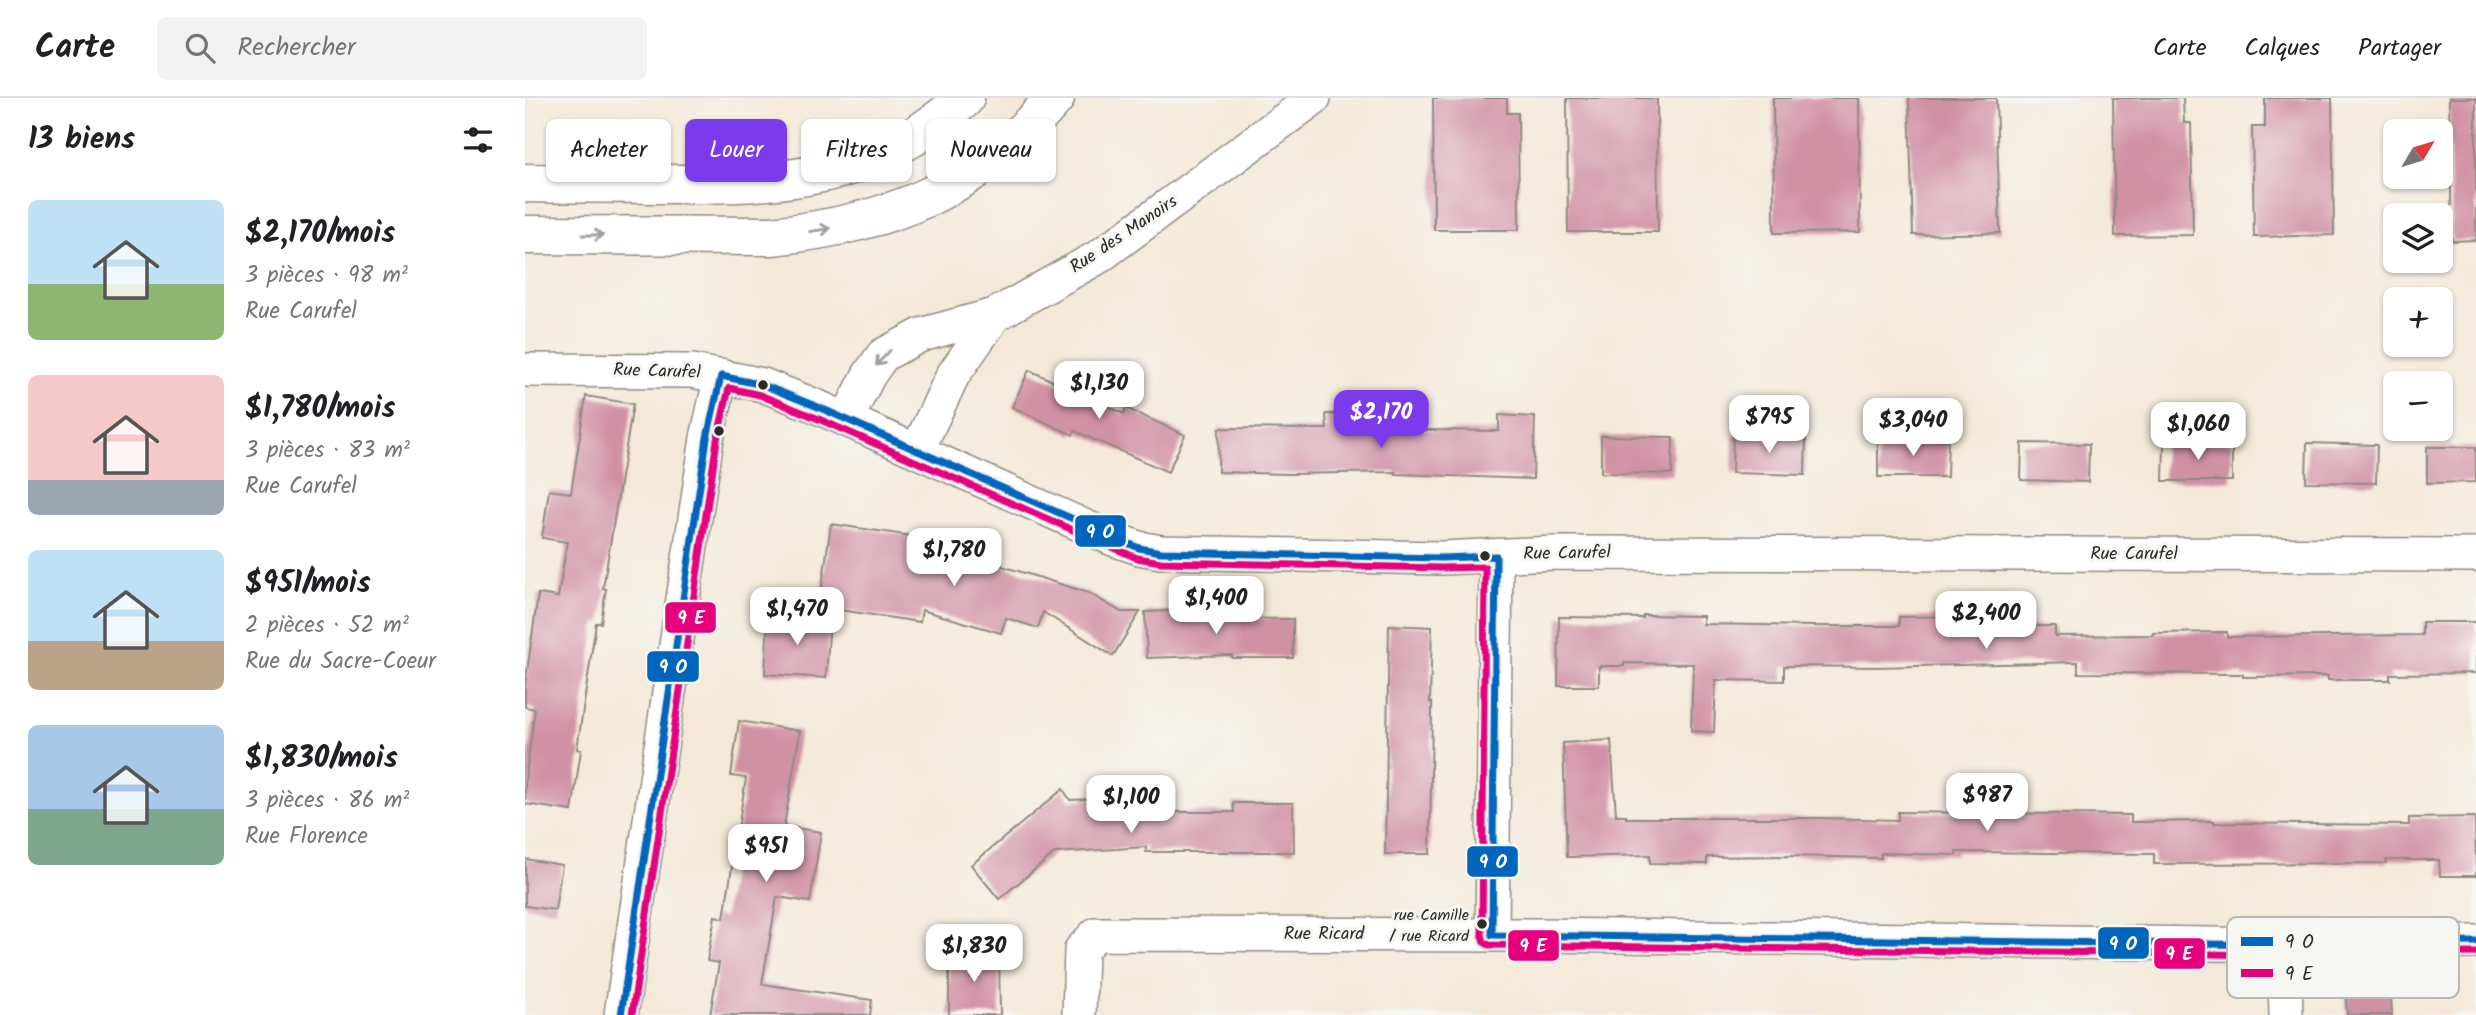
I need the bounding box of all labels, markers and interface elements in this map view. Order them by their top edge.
search box [157,17,647,80]
text: Carte [35,22,115,75]
text: Rechercher [237,27,356,69]
icon: search [181,29,219,67]
text: Carte [2153,29,2207,68]
text: Calques [2245,29,2320,68]
text: Partager [2358,29,2441,68]
text: 13 biens [28,116,135,164]
chip: Acheter [546,119,671,182]
chip: Louer [685,119,787,182]
chip: Filtres [801,119,912,182]
chip: Nouveau [926,119,1056,182]
north arrow [2383,119,2453,189]
map controls [2383,119,2453,441]
icon: filters [459,121,497,159]
street label: Rue des Manoirs [1064,188,1184,282]
button: layers [2383,203,2453,273]
text: $2,170/mois [245,210,395,258]
one-way arrow [808,223,831,236]
icon: home [84,228,168,312]
one-way arrow [581,228,604,242]
text: 3 pièces · 98 m² [245,258,408,294]
button: + [2383,287,2453,357]
text: Rue Carufel [245,294,357,330]
one-way arrow [875,349,892,367]
street label: Rue Carufel [613,356,702,388]
pin: $1,130 [1042,362,1156,421]
text: $1,130 [1070,366,1128,402]
button: − [2383,371,2453,441]
unlabelled marker [756,378,770,392]
text: $1,780/mois [245,385,395,433]
pin: $2,170 [1324,390,1438,450]
text: $2,170 [1350,395,1412,431]
pin: $795 [1728,396,1810,455]
pin: $3,040 [1856,398,1970,458]
text: $795 [1745,400,1793,436]
pin: $1,060 [2141,402,2255,462]
icon: home [84,403,168,487]
text: $3,040 [1879,403,1947,439]
text: $1,060 [2167,407,2229,443]
unlabelled marker [712,424,726,438]
text: 3 pièces · 83 m² [245,433,410,469]
text: Rue Carufel [245,469,357,505]
line badge: 9 O [1074,514,1127,548]
text: 9 O [1086,518,1115,548]
pin: $1,780 [897,528,1011,588]
text: $1,780 [923,533,985,569]
street label: Rue Carufel [1523,539,1612,569]
street label: Rue Carufel [2090,540,2178,569]
unlabelled marker [1478,549,1492,563]
text: $951/mois [245,560,371,608]
pin: $1,400 [1159,576,1273,636]
icon: home [84,578,168,662]
text: $1,400 [1185,581,1247,617]
pin: $1,470 [740,588,854,647]
text: $1,470 [766,592,828,628]
pin: $2,400 [1929,592,2043,651]
text: $2,400 [1951,596,2021,632]
line badge: 9 E [664,601,717,634]
text: 9 E [677,604,706,634]
text: 2 pièces · 52 m² [245,608,409,644]
text: Rue du Sacre-Coeur [245,644,436,680]
line badge: 9 O [646,650,700,683]
text: 9 O [659,653,688,683]
text: $1,830/mois [245,735,398,783]
icon: home [84,753,168,837]
pin: $987 [1946,774,2028,833]
pin: $1,100 [1074,776,1188,835]
text: $987 [1962,778,2012,814]
text: $1,100 [1102,780,1160,816]
text: 3 pièces · 86 m² [245,783,409,819]
text: Rue Florence [245,819,368,855]
pin: $951 [725,824,807,884]
text: $951 [744,829,788,865]
line badge: 9 O [1466,845,1519,878]
text: 9 O [1479,848,1508,878]
place label: rue Camille / rue Ricard [1389,903,1470,949]
marker: rue Camille / rue Ricard [1475,917,1489,931]
legend [2227,917,2459,998]
street label: Rue Ricard [1284,920,1365,949]
pin: $1,830 [917,924,1031,984]
line badge: 9 O [2097,926,2150,960]
text: 9 O [2285,928,2314,958]
text: $1,830 [942,929,1006,965]
line badge: 9 E [1507,929,1560,962]
text: 9 O [2109,930,2138,960]
text: 9 E [1519,932,1548,962]
line badge: 9 E [2153,937,2206,970]
text: 9 E [2165,940,2194,970]
text: 9 E [2285,960,2314,990]

